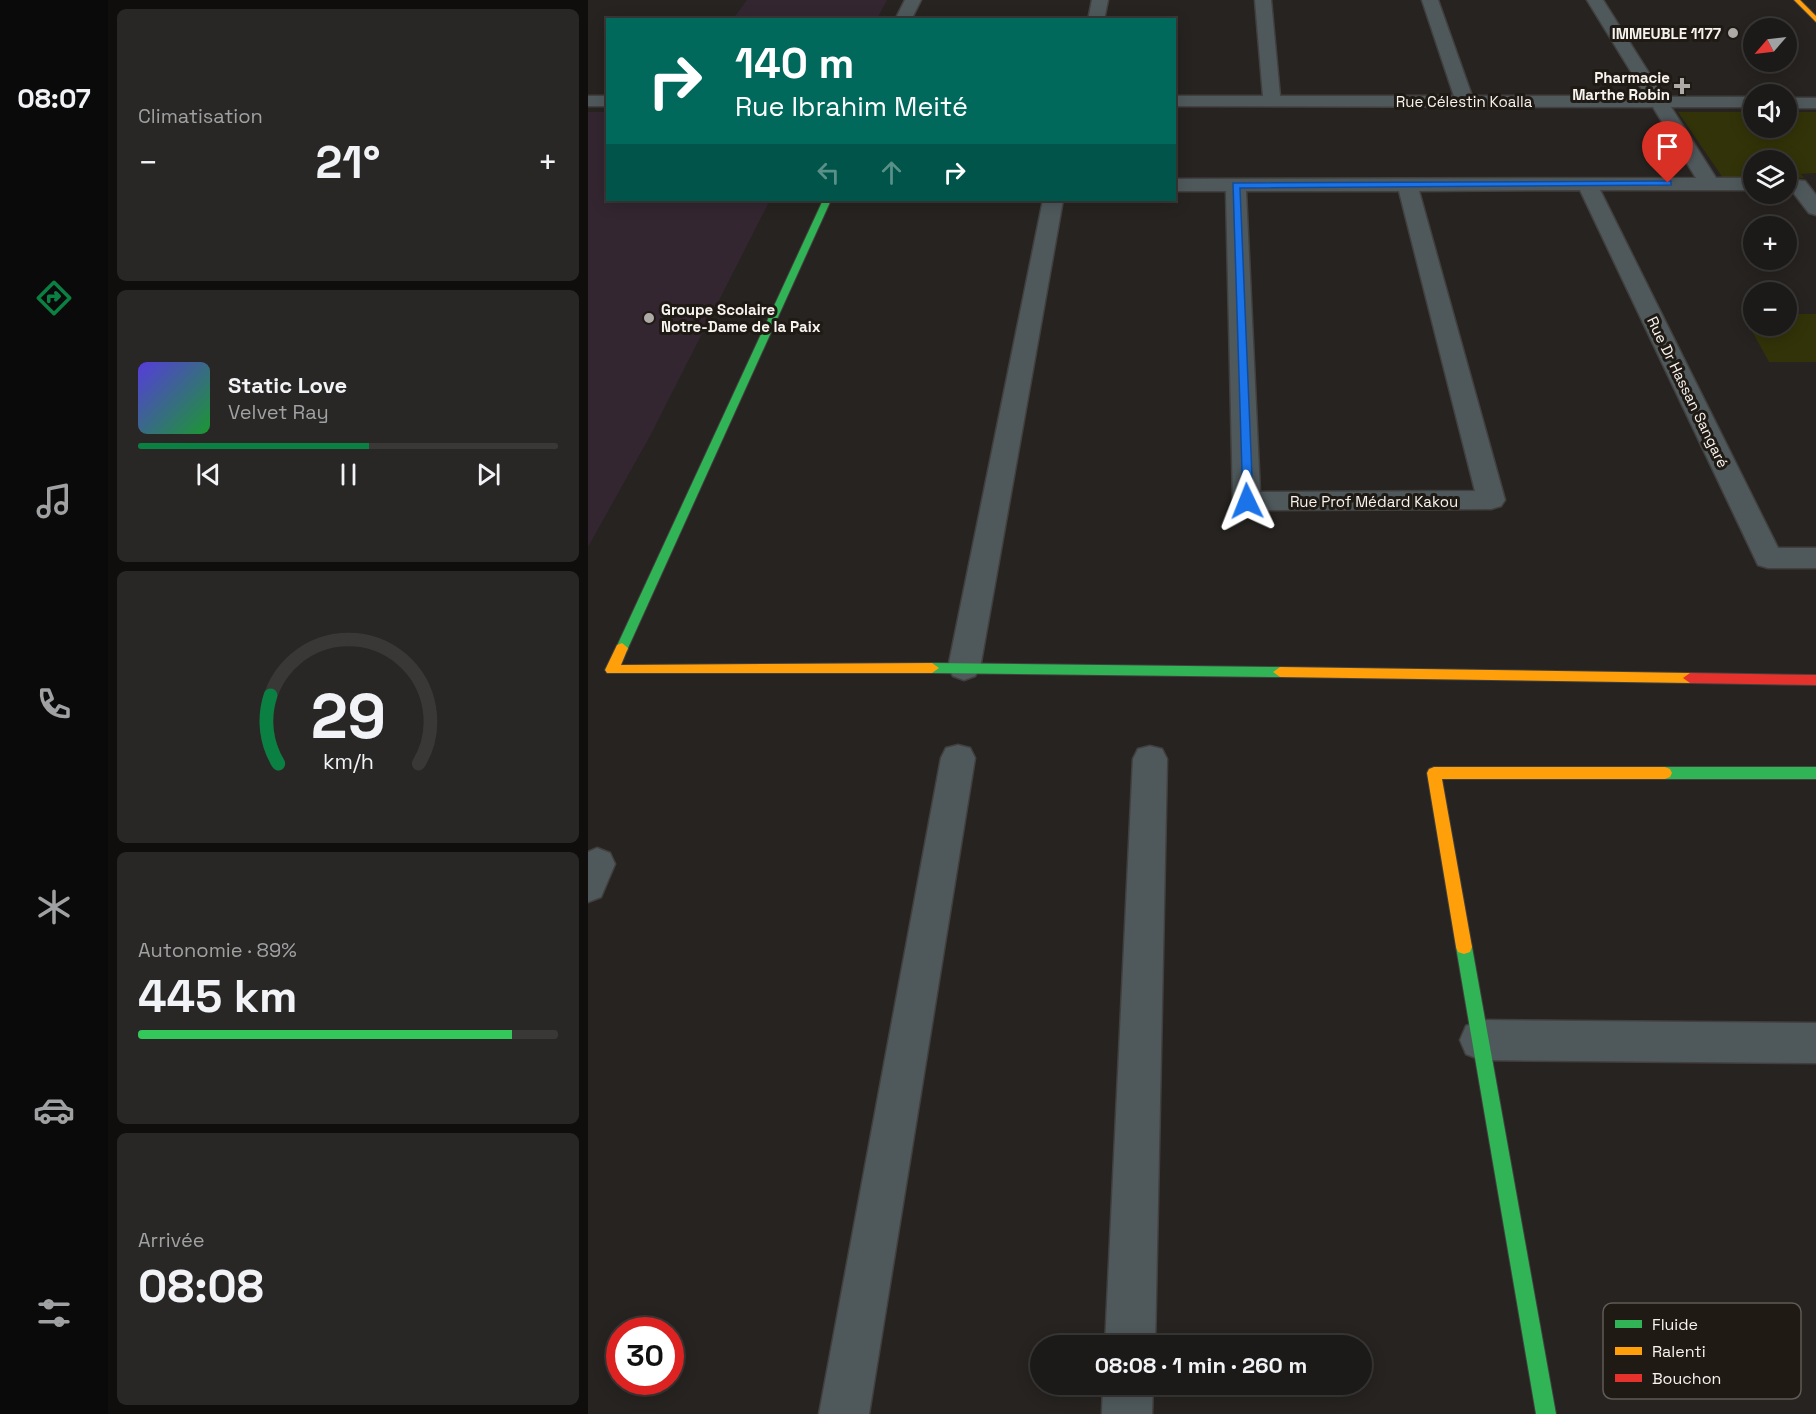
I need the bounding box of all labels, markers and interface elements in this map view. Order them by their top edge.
north arrow [1743,18,1797,72]
map controls [1743,18,1797,336]
place label: IMMEUBLE 1177 [1612,24,1721,43]
marker: IMMEUBLE 1177 [1726,26,1740,40]
text: 140 m [735,37,854,90]
icon: right [636,42,714,120]
place label: Pharmacie Marthe Robin [1572,68,1670,104]
marker: Pharmacie Marthe Robin [1675,79,1689,93]
text: 08:07 [17,81,91,116]
button: sound [1743,84,1797,138]
text: Rue Ibrahim Meité [735,89,968,124]
street label: Rue Célestin Koalla [1396,92,1533,111]
text: Climatisation [138,103,263,129]
pin [1642,121,1693,183]
icon: arrive [1651,130,1684,163]
text: 21° [316,134,380,191]
text: − [138,142,158,184]
text: + [538,142,558,184]
button: layers [1743,150,1797,204]
icon: left [812,156,845,189]
icon: ahead [875,156,908,189]
icon: right [938,156,971,189]
button: + [1743,216,1797,270]
icon: directions [33,277,75,319]
button: − [1743,282,1797,336]
place label: Groupe Scolaire Notre-Dame de la Paix [661,300,821,336]
marker: Groupe Scolaire Notre-Dame de la Paix [642,311,656,325]
street label: Rue Dr Hassan Sangaré [1643,313,1733,471]
text: Static Love [228,371,347,399]
text: Velvet Ray [228,399,329,425]
icon: previous [192,458,225,491]
icon: pause [332,458,365,491]
icon: next [472,458,505,491]
position arrow [1215,469,1279,533]
icon: music [33,480,75,522]
street label: Rue Prof Médard Kakou [1290,492,1458,511]
text: 29 [310,677,386,756]
icon: phone [33,683,75,725]
text: km/h [322,748,374,775]
icon: climate [33,886,75,928]
text: Autonomie · 89% [138,937,297,963]
text: 445 km [138,968,297,1025]
icon: car [33,1089,75,1131]
text: Arrivée [138,1227,205,1253]
text: 08:08 [138,1258,264,1315]
icon: filters [33,1292,75,1334]
legend [1603,1303,1801,1399]
text: Fluide [1652,1314,1698,1335]
speed limit sign: 30 [606,1317,684,1395]
text: Ralenti [1652,1341,1706,1362]
text: 08:08 · 1 min · 260 m [1095,1351,1307,1379]
text: Bouchon [1652,1368,1721,1389]

